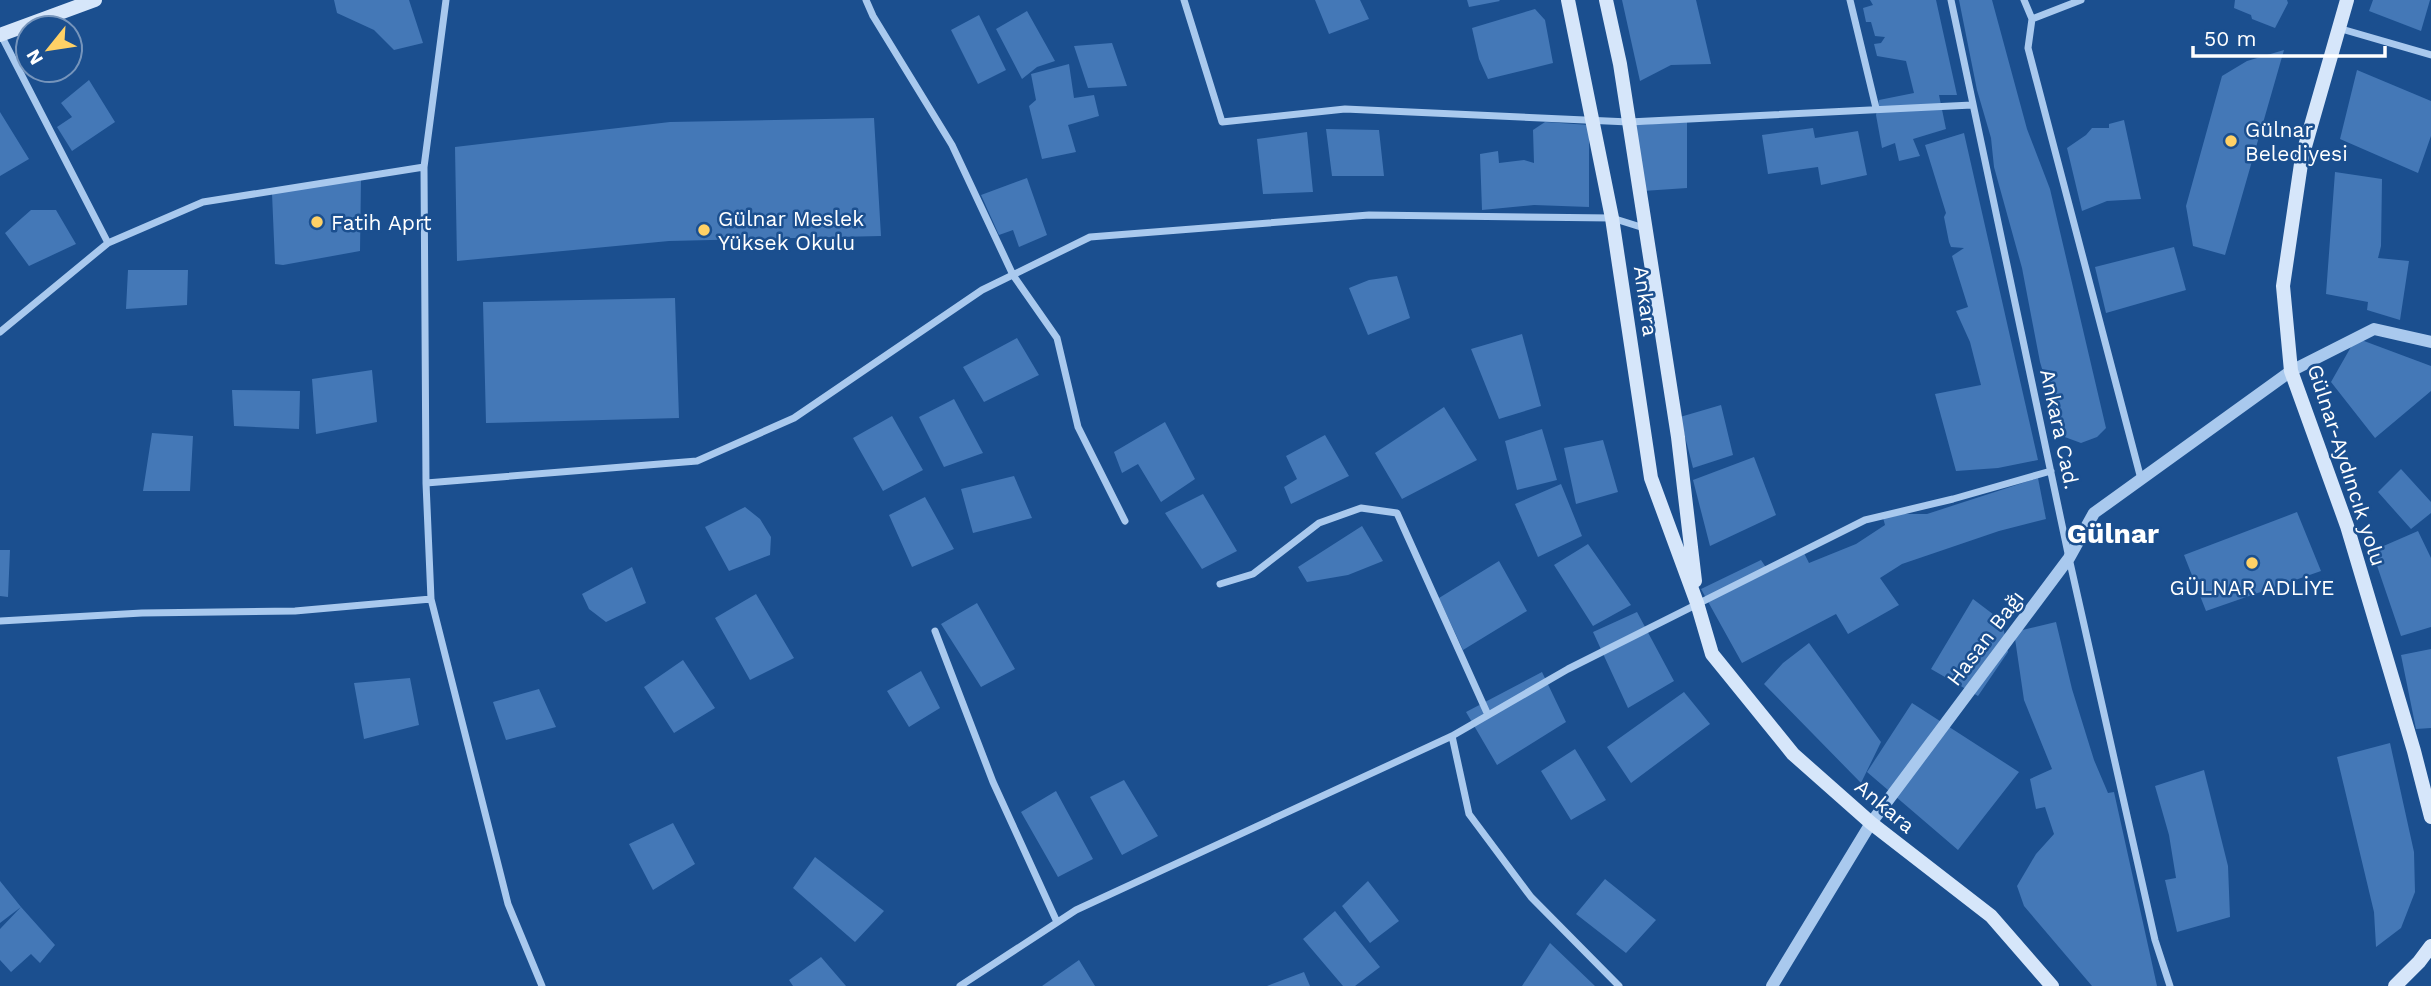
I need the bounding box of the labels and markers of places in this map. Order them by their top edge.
place label: Gülnar Belediyesi [2245,117,2348,166]
marker: Gülnar Belediyesi [2223,133,2239,149]
place label: Gülnar Meslek Yüksek Okulu [718,206,864,255]
place label: Fatih Aprt [331,210,432,235]
marker: Fatih Aprt [309,214,325,230]
marker: Gülnar Meslek Yüksek Okulu [696,222,712,238]
marker: GÜLNAR ADLİYE [2244,555,2260,571]
place label: GÜLNAR ADLİYE [2170,575,2334,600]

